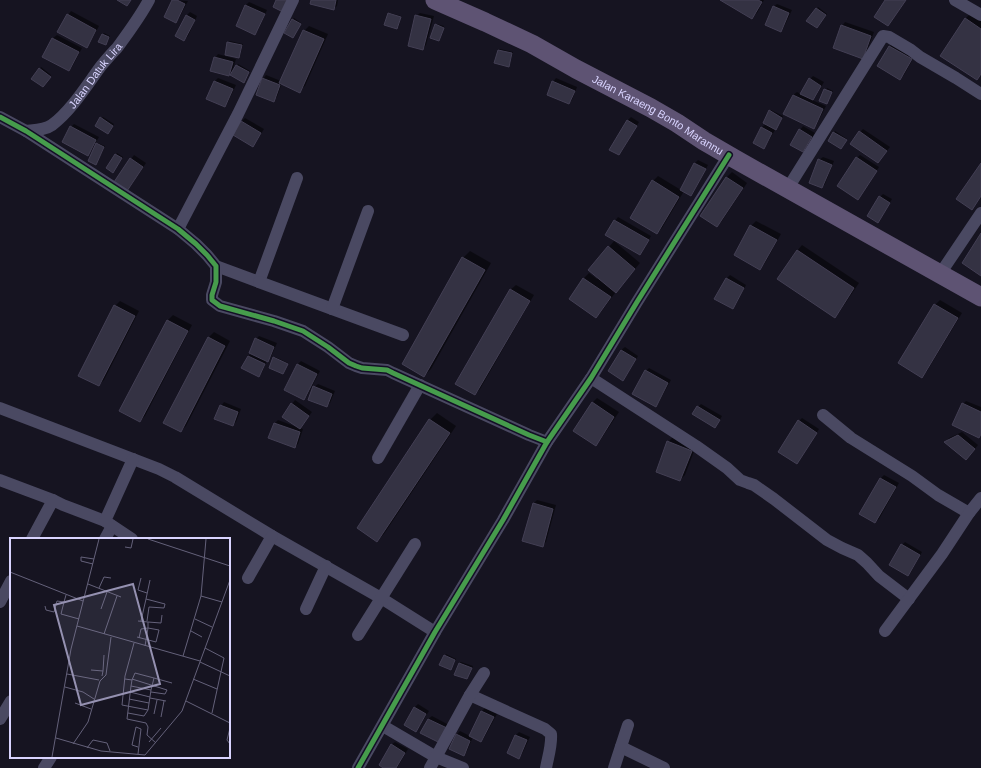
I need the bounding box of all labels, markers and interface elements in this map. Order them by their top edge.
street label: Jalan Datuk Lira [66,40,125,111]
street label: Jalan Karaeng Bonto Marannu [590,73,726,157]
inset map [10,538,230,758]

